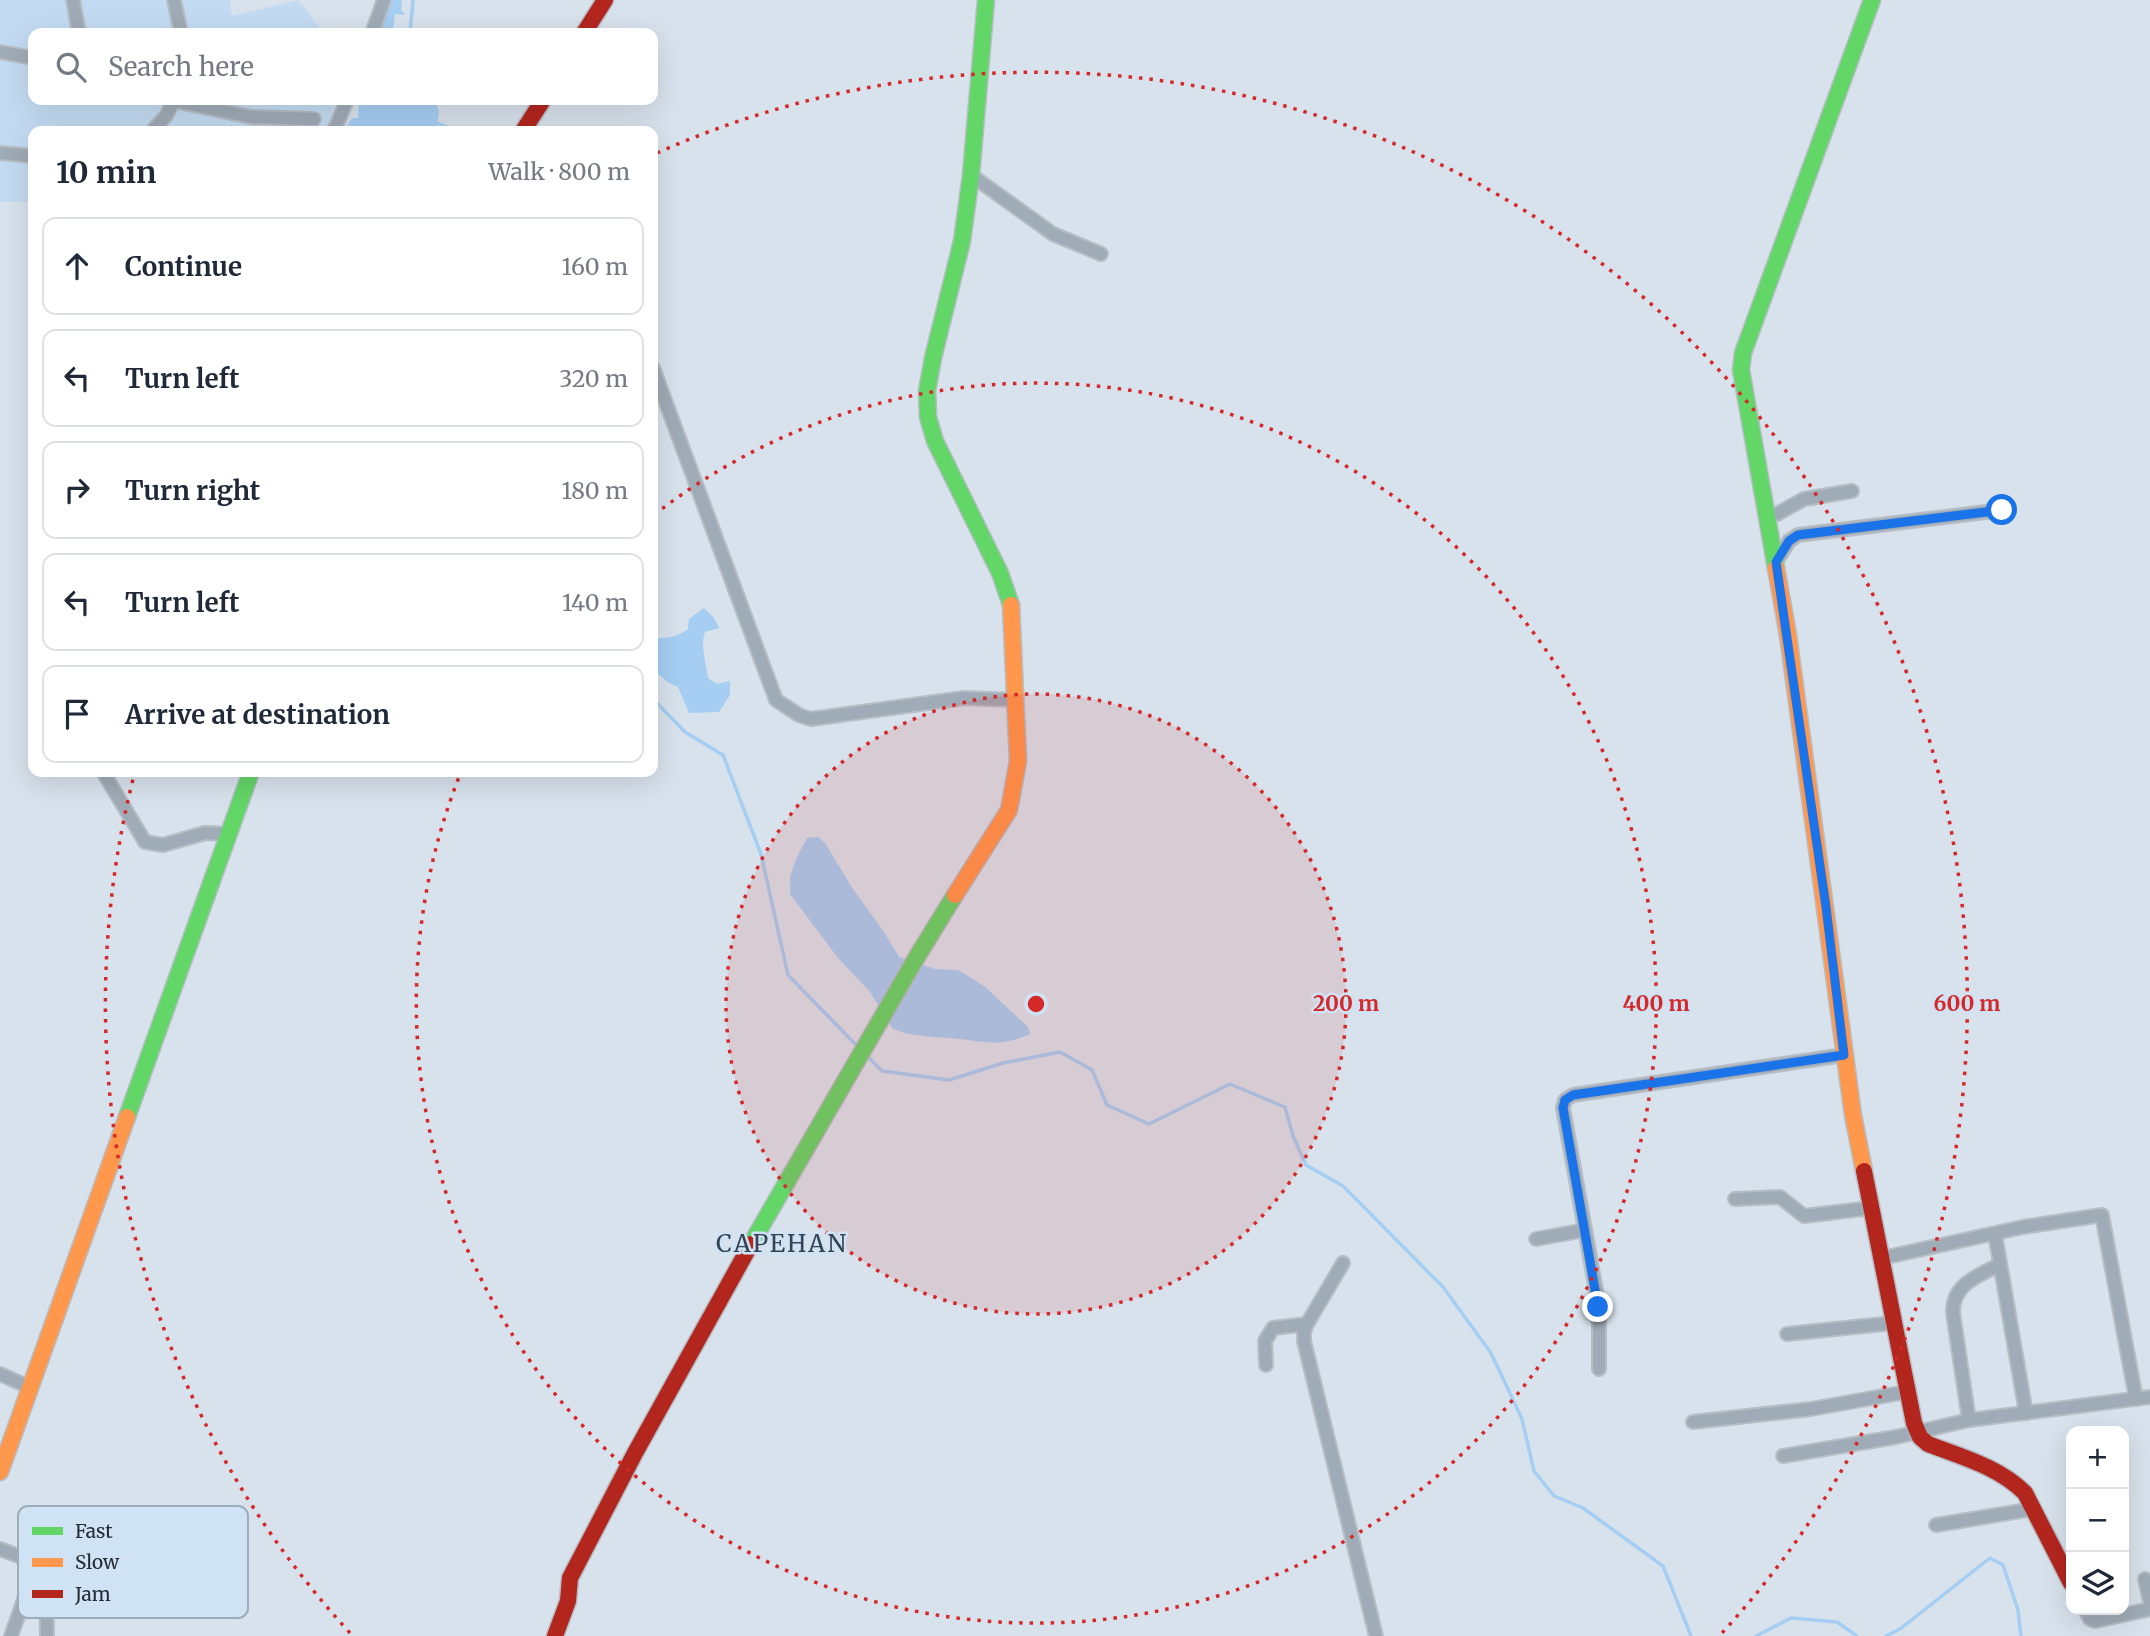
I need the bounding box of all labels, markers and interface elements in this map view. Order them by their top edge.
search box [28,28,658,105]
icon: search [52,48,90,86]
text: Search here [108,50,254,83]
text: 10 min [56,153,156,191]
text: Walk · 800 m [489,157,630,186]
icon: ahead [58,247,96,285]
text: Continue [125,250,242,283]
text: 160 m [562,252,628,281]
icon: left [58,359,96,397]
text: Turn left [125,362,239,395]
text: 320 m [559,364,628,393]
icon: right [58,471,96,509]
text: Turn right [125,474,260,507]
text: 180 m [562,476,628,505]
route start [1986,494,2017,525]
icon: left [58,583,96,621]
text: Turn left [125,586,239,619]
text: 140 m [562,588,628,617]
icon: arrive [58,695,96,733]
text: Arrive at destination [125,698,390,731]
text: 200 m [1313,990,1379,1017]
text: 400 m [1622,990,1690,1017]
text: 600 m [1934,990,2000,1017]
centre of rings [1024,992,1048,1016]
district label: CAPEHAN [716,1228,848,1259]
route end [1582,1291,1613,1322]
map controls [2066,1426,2129,1615]
button: + [2066,1426,2129,1489]
button: − [2066,1489,2129,1552]
legend [18,1506,248,1618]
text: Fast [75,1519,113,1543]
text: Slow [75,1550,120,1574]
button: layers [2066,1552,2129,1615]
text: Jam [74,1582,111,1606]

